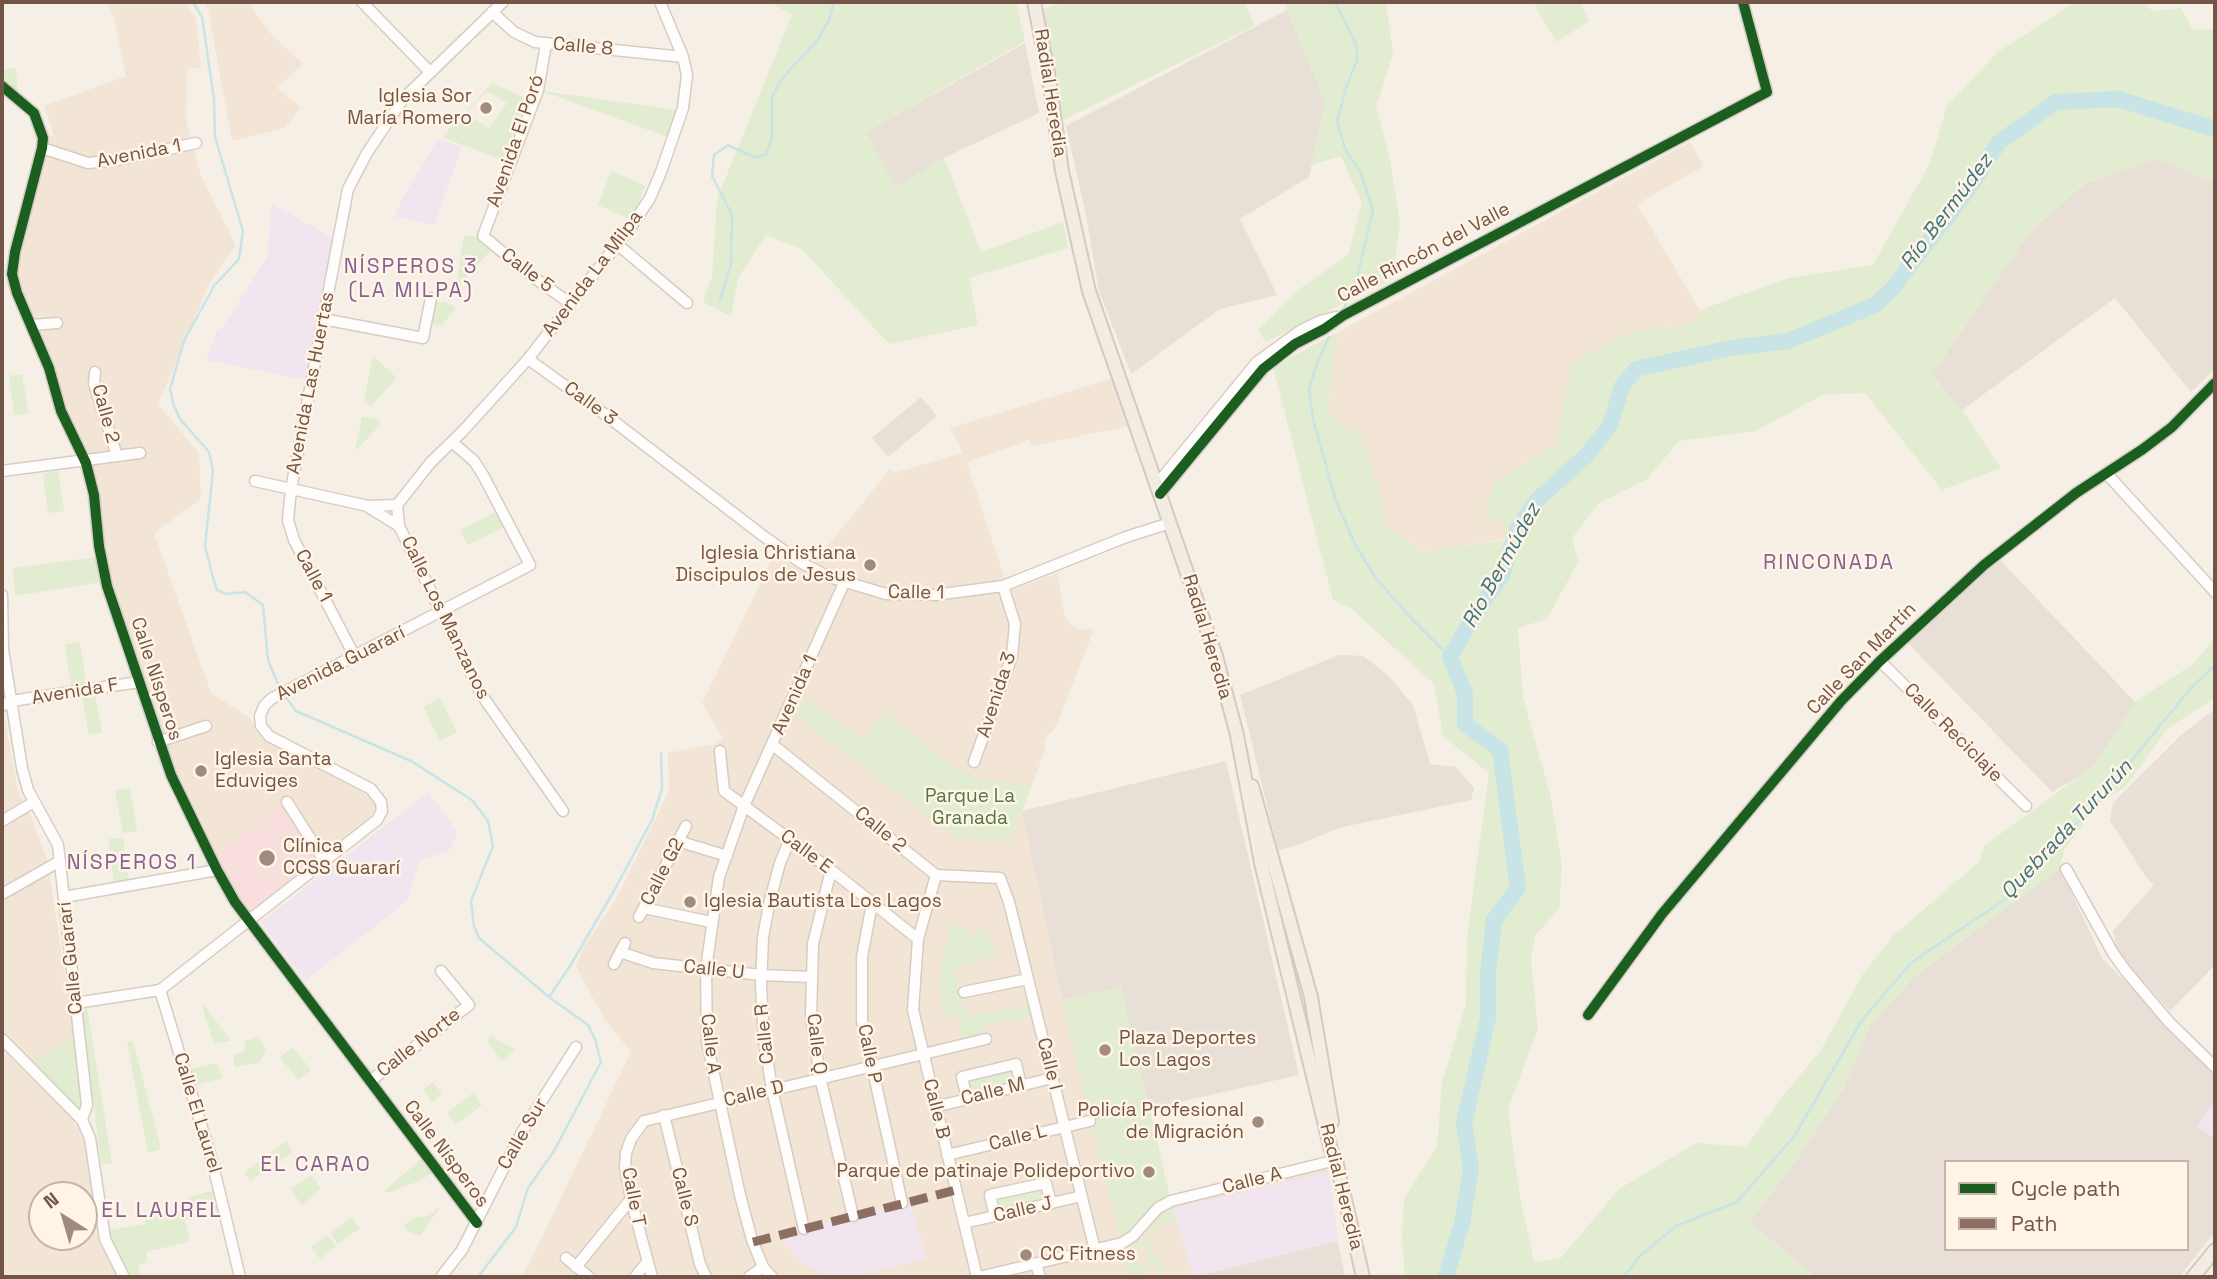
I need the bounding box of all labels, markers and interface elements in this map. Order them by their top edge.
street label: Radial Heredia [1029,27,1071,159]
street label: Calle 8 [552,33,614,61]
street label: Avenida El Poró [483,72,549,210]
place label: Iglesia Sor María Romero [347,86,472,130]
marker: Iglesia Sor María Romero [478,100,494,116]
street label: Avenida 1 [95,135,183,173]
water label: Río Bermúdez [1895,149,1999,275]
street label: Calle Rincón del Valle [1334,198,1514,308]
street label: Avenida La Milpa [538,206,648,342]
street label: Calle 5 [496,244,558,298]
district label: NÍSPEROS 3 (LA MILPA) [345,254,477,304]
street label: Avenida Las Huertas [282,290,340,476]
street label: Calle 3 [559,377,621,431]
street label: Calle 2 [86,382,124,446]
water label: Río Bermúdez [1457,499,1547,633]
street label: Calle Los Manzanos [396,533,494,703]
place label: Iglesia Christiana Discipulos de Jesus [676,543,856,587]
street label: Calle 1 [290,546,336,606]
district label: RINCONADA [1764,550,1894,576]
marker: Iglesia Christiana Discipulos de Jesus [862,557,878,573]
street label: Radial Heredia [1177,572,1237,702]
street label: Calle 1 [888,581,944,605]
street label: Calle San Martín [1803,598,1921,720]
street label: Calle Nísperos [125,615,187,743]
street label: Avenida Guararí [273,622,409,706]
street label: Avenida 3 [972,649,1022,741]
street label: Avenida 1 [767,652,823,738]
street label: Avenida F [30,674,120,710]
street label: Calle Reciclaje [1899,679,2007,787]
place label: Iglesia Santa Eduviges [215,749,332,793]
water label: Quebrada Tururún [1996,755,2138,905]
marker: Iglesia Santa Eduviges [193,763,209,779]
park label: Parque La Granada [925,786,1015,830]
street label: Calle 2 [850,802,910,858]
street label: Calle E [775,825,837,879]
street label: Calle G2 [636,834,690,910]
place label: Clínica CCSS Guararí [283,836,400,880]
marker: Clínica CCSS Guararí [257,848,277,868]
district label: NÍSPEROS 1 [68,850,196,876]
place label: Iglesia Bautista Los Lagos [704,891,942,913]
marker: Iglesia Bautista Los Lagos [682,894,698,910]
street label: Calle Guararí [54,900,88,1016]
street label: Calle U [682,955,746,985]
street label: Calle Norte [373,1003,465,1083]
street label: Calle R [750,1003,780,1065]
street label: Calle Q [801,1012,831,1076]
street label: Calle A [695,1013,725,1075]
street label: Calle P [852,1022,886,1086]
place label: Plaza Deportes Los Lagos [1119,1028,1256,1072]
street label: Calle I [1032,1035,1066,1093]
marker: Plaza Deportes Los Lagos [1097,1042,1113,1058]
street label: Calle El Laurel [168,1050,226,1176]
street label: Calle M [959,1073,1027,1111]
street label: Calle D [722,1076,786,1112]
street label: Calle B [918,1077,954,1141]
street label: Calle Sur [493,1094,553,1174]
street label: Calle Nísperos [398,1096,494,1212]
place label: Policía Profesional de Migración [1078,1100,1244,1144]
marker: Policía Profesional de Migración [1250,1114,1266,1130]
street label: Calle L [987,1120,1049,1156]
street label: Radial Heredia [1314,1121,1368,1253]
district label: EL CARAO [261,1152,371,1178]
legend [1944,1160,2189,1251]
place label: Parque de patinaje Polideportivo [837,1161,1135,1183]
street label: Calle A [1220,1163,1284,1199]
marker: Parque de patinaje Polideportivo [1141,1164,1157,1180]
street label: Calle S [666,1165,702,1229]
street label: Calle T [616,1166,650,1228]
text: Cycle path [2011,1175,2120,1202]
north arrow [28,1181,98,1251]
text: N [39,1187,64,1214]
street label: Calle J [991,1192,1055,1228]
district label: EL LAUREL [102,1198,222,1224]
text: Path [2011,1210,2057,1237]
place label: CC Fitness [1040,1244,1136,1266]
marker: CC Fitness [1018,1247,1034,1263]

